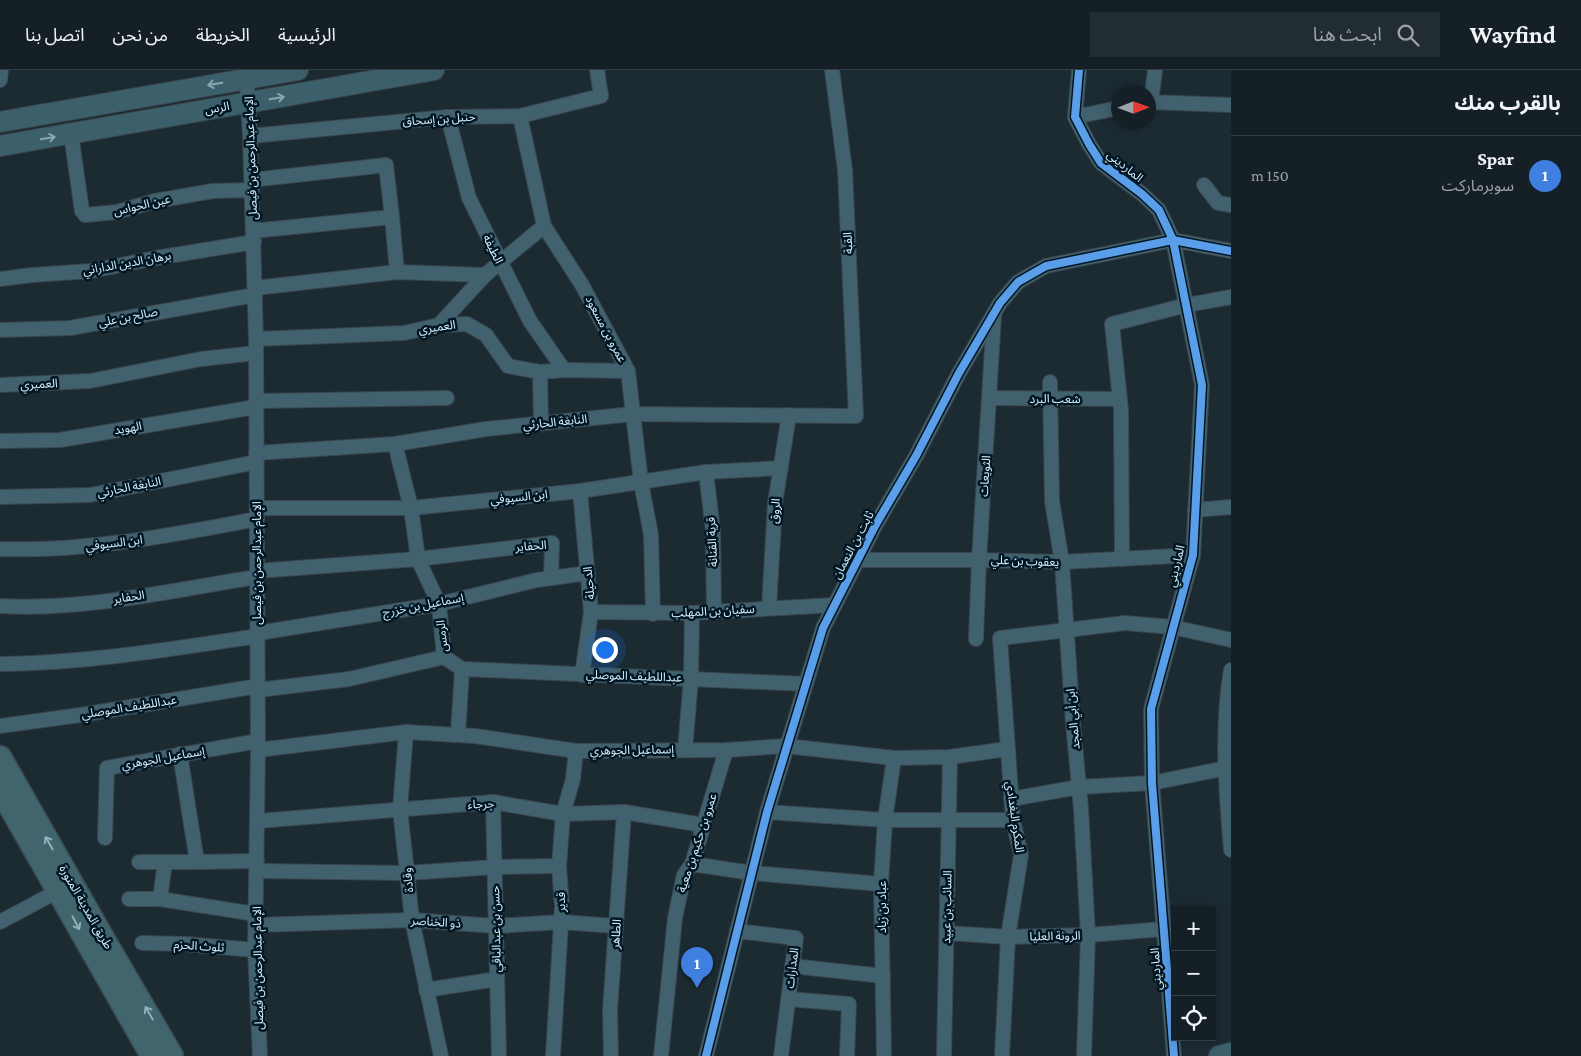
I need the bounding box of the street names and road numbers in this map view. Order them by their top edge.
street label: الإمام عبدالرحمن بن فيصل [242,96,262,220]
street label: الرس [204,99,231,117]
street label: حنبل بن إسحاق [402,109,476,130]
street label: المارديني [1102,147,1146,187]
street label: عين الحواس [112,192,172,218]
street label: الطيفة [480,232,506,266]
street label: القبة [840,232,856,254]
street label: برهان الدين الداراني [82,248,173,280]
street label: عمرو بن مسعود [582,293,629,365]
street label: صالح بن علي [97,304,160,332]
street label: العميري [417,317,457,339]
street label: العميري [20,376,58,395]
street label: شعب البرد [1029,392,1081,406]
street label: النابغة الحارثي [522,412,588,435]
street label: الهويد [113,419,143,437]
street label: الثويعات [977,455,993,497]
street label: النابغة الحارثي [96,474,163,503]
street label: ابن السيوفي [490,487,549,510]
street label: الروق [767,498,783,524]
street label: الإمام عبدالرحمن بن فيصل [250,501,266,625]
street label: ثابت بن النعمان [829,508,877,581]
street label: قرية القنانة [704,517,720,567]
street label: ابن السيوفي [85,533,144,556]
street label: الحفاير [514,538,547,554]
street label: المارديني [1164,543,1190,589]
street label: يعقوب بن علي [991,553,1059,572]
street label: الدحيلة [581,566,597,600]
street label: الحفاير [111,588,146,607]
street label: إسماعيل بن خزرج [381,590,466,622]
street label: سفيان بن المهلب [671,602,755,620]
street label: الرمس [433,619,451,653]
street label: عبداللطيف الموصلي [585,667,682,687]
street label: ابن أبي المجد [1063,688,1085,750]
street label: عبداللطيف الموصلي [80,693,178,724]
street label: إسماعيل الجوهري [590,742,675,761]
street label: إسماعيل الجوهري [120,744,207,775]
street label: المكرم البغدادي [1000,780,1027,854]
street label: عمرو بن حكيم بن معية [674,792,722,895]
street label: جرجاء [467,797,495,811]
street label: طريق المدينة المنورة [55,863,116,952]
street label: وقادة [400,867,416,893]
street label: السائب بن عبيد [939,870,955,944]
street label: عباد بن زياد [875,881,889,933]
street label: حسن بن عبدالباقي [488,885,507,973]
street label: قدير [554,892,568,913]
street label: الإمام عبدالرحمن بن فيصل [250,906,268,1030]
street label: ذو الخناصر [409,913,462,931]
street label: الطاهر [608,919,624,950]
street label: الرونة العليا [1029,929,1081,944]
street label: ثلوث الحزم [173,937,225,957]
street label: المدارات [783,947,801,989]
street label: المارديني [1148,947,1167,991]

